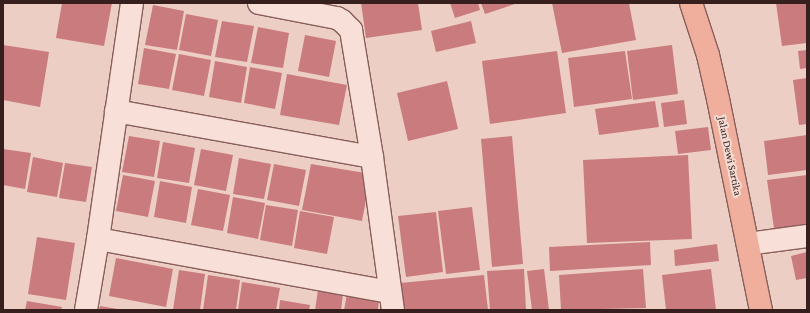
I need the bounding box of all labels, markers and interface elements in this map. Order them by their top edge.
street label: Jalan Dewi Sartika [715,115,745,197]

